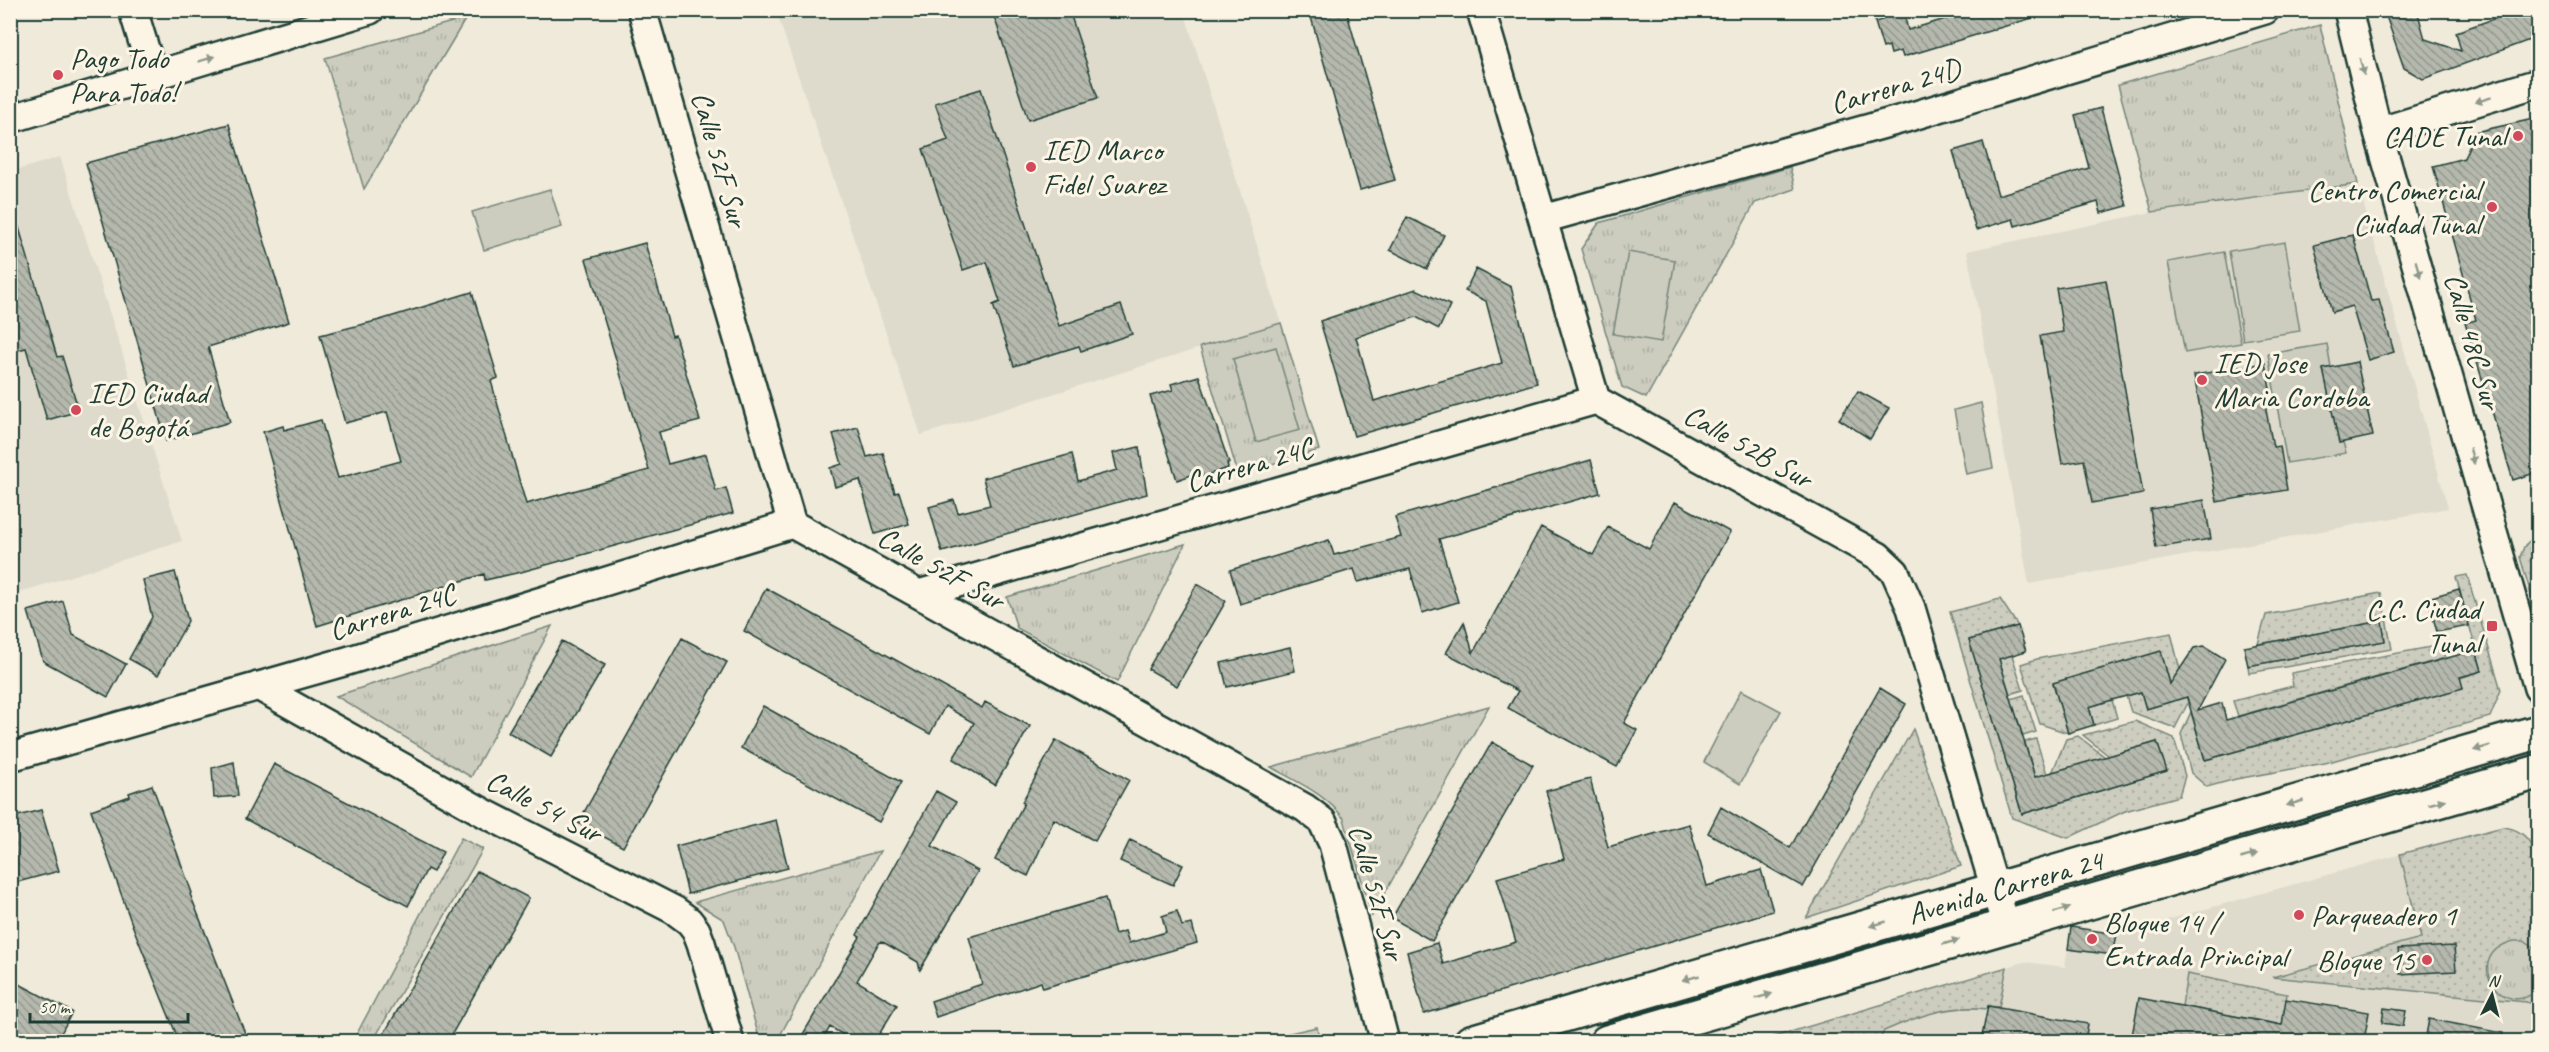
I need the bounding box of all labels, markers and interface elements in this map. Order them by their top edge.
place label: Pago Todo Para Todo! [70,39,182,111]
street label: Carrera 24D [1826,49,1967,123]
one-way arrow [198,54,216,63]
one-way arrow [2358,58,2367,76]
marker: Pago Todo Para Todo! [51,68,65,82]
street label: Calle 52F Sur [683,87,758,234]
one-way arrow [2473,96,2491,105]
place label: CADE Tunal [2383,117,2511,155]
marker: CADE Tunal [2511,129,2525,143]
place label: IED Marco Fidel Suarez [1043,131,1169,203]
marker: IED Marco Fidel Suarez [1024,160,1038,174]
place label: Centro Comercial Ciudad Tunal [2308,171,2485,243]
marker: Centro Comercial Ciudad Tunal [2485,200,2499,214]
one-way arrow [2414,260,2423,278]
street label: Calle 48C Sur [2436,269,2511,416]
place label: IED Jose Maria Cordoba [2214,344,2371,416]
marker: IED Jose Maria Cordoba [2195,373,2209,387]
place label: IED Ciudad de Bogotá [88,374,212,446]
street label: Calle 52B Sur [1677,395,1822,498]
marker: IED Ciudad de Bogotá [69,403,83,417]
street label: Carrera 24C [1181,428,1320,501]
one-way arrow [2468,447,2477,465]
street label: Calle 52F Sur [871,518,1014,620]
street label: Carrera 24C [324,574,462,649]
place label: C.C. Ciudad Tunal [2366,590,2485,662]
marker: C.C. Ciudad Tunal [2485,619,2499,633]
one-way arrow [2473,744,2491,753]
street label: Calle 54 Sur [480,761,611,853]
one-way arrow [2428,797,2446,806]
one-way arrow [2286,798,2304,808]
street label: Calle 52F Sur [1340,820,1415,967]
street label: Avenida Carrera 24 [1903,840,2109,933]
one-way arrow [2240,851,2258,860]
place label: Parqueadero 1 [2311,896,2458,934]
place label: Bloque 14 / Entrada Principal [2104,903,2292,975]
one-way arrow [2053,905,2071,914]
marker: Parqueadero 1 [2292,908,2306,922]
one-way arrow [1869,919,1887,929]
marker: Bloque 14 / Entrada Principal [2085,932,2099,946]
one-way arrow [1942,937,1960,946]
place label: Bloque 15 [2317,941,2416,979]
marker: Bloque 15 [2420,953,2434,967]
north arrow [2462,965,2522,1025]
text: N [2487,971,2503,992]
one-way arrow [1681,974,1699,983]
scale bar [30,986,188,1024]
one-way arrow [1755,991,1773,1000]
text: 50 m [39,996,72,1018]

